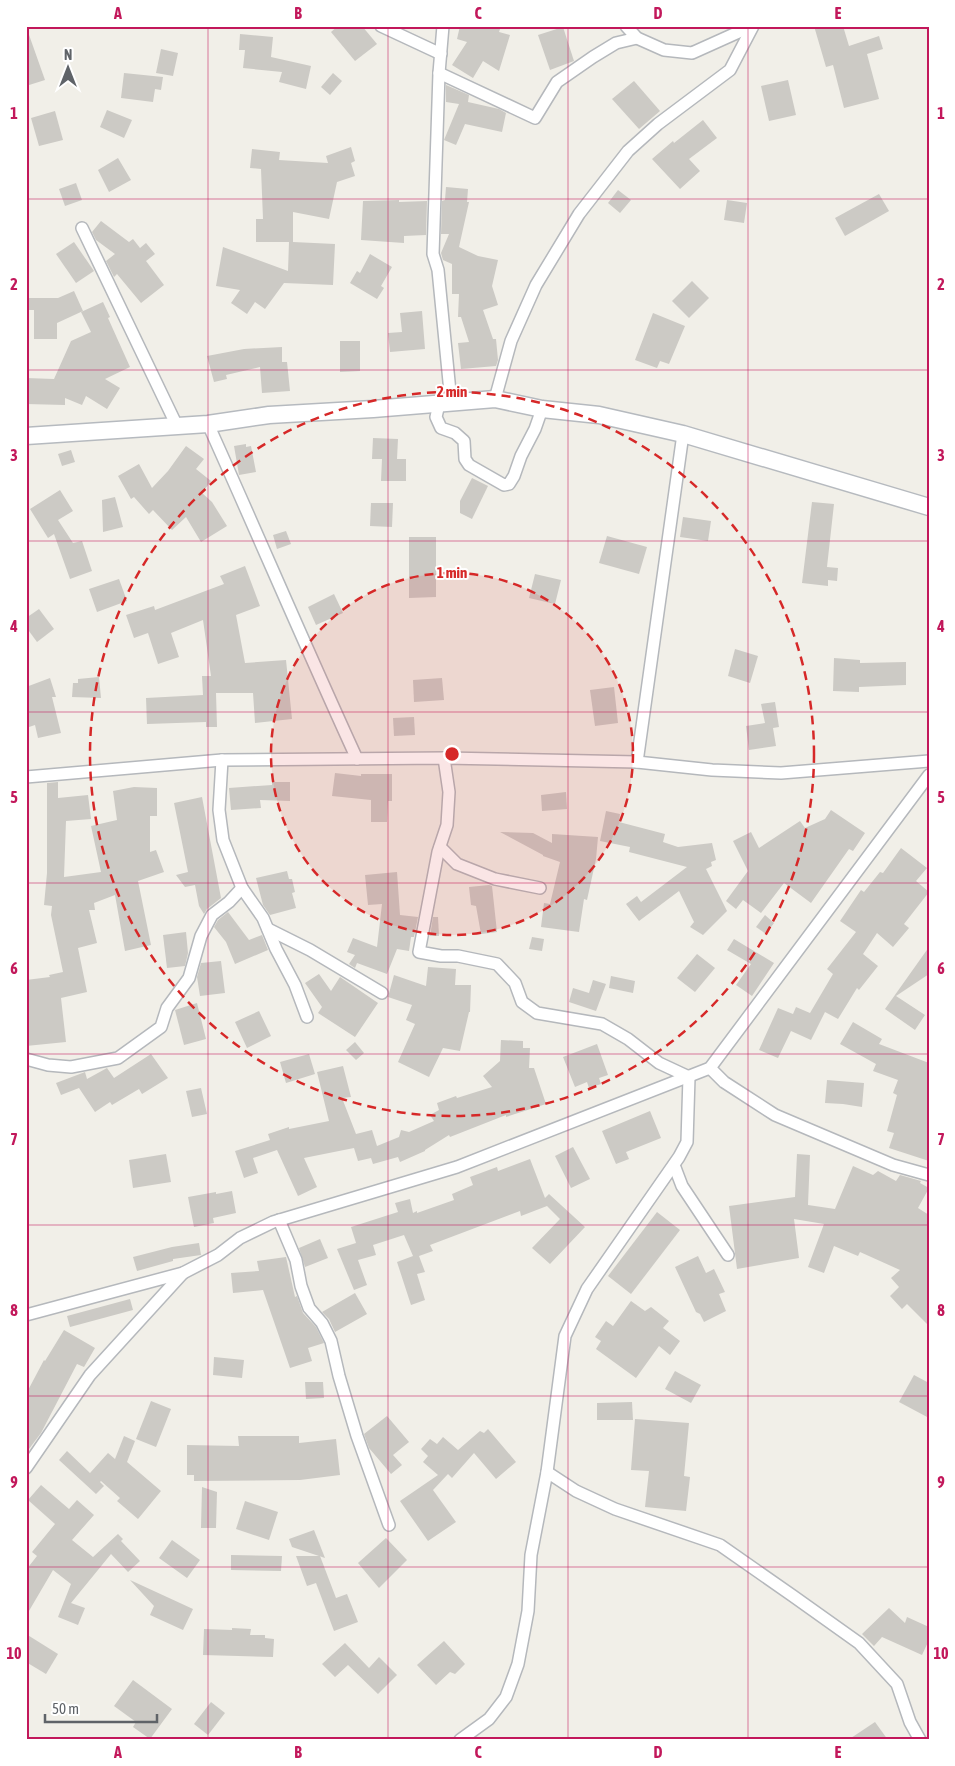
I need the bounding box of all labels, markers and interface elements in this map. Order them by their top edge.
text: A [113,4,122,22]
text: B [294,4,302,22]
text: C [474,4,482,22]
text: D [654,4,663,22]
text: E [835,4,842,22]
north arrow [42,42,92,92]
text: N [64,47,72,63]
text: 1 [10,104,18,122]
text: 1 [937,104,945,122]
text: 2 [10,275,18,293]
text: 2 [937,275,945,293]
text: 2 min [437,383,467,400]
text: 3 [10,446,18,464]
text: 3 [937,446,945,464]
text: 1 min [437,564,467,581]
text: 4 [9,617,18,635]
text: 4 [936,617,945,635]
centre of rings [443,745,461,763]
text: 5 [10,788,18,806]
text: 5 [937,788,945,806]
text: 6 [10,959,18,977]
text: 6 [937,959,945,977]
text: 7 [10,1130,18,1148]
text: 7 [937,1130,945,1148]
text: 8 [10,1301,18,1319]
text: 8 [937,1301,945,1319]
text: 9 [10,1473,18,1491]
text: 9 [937,1473,945,1491]
text: 10 [6,1644,22,1662]
text: 10 [933,1644,949,1662]
scale bar [45,1691,158,1723]
text: 50 m [52,1700,79,1717]
text: A [113,1743,122,1761]
text: B [294,1743,302,1761]
text: C [474,1743,482,1761]
text: D [654,1743,663,1761]
text: E [835,1743,842,1761]

